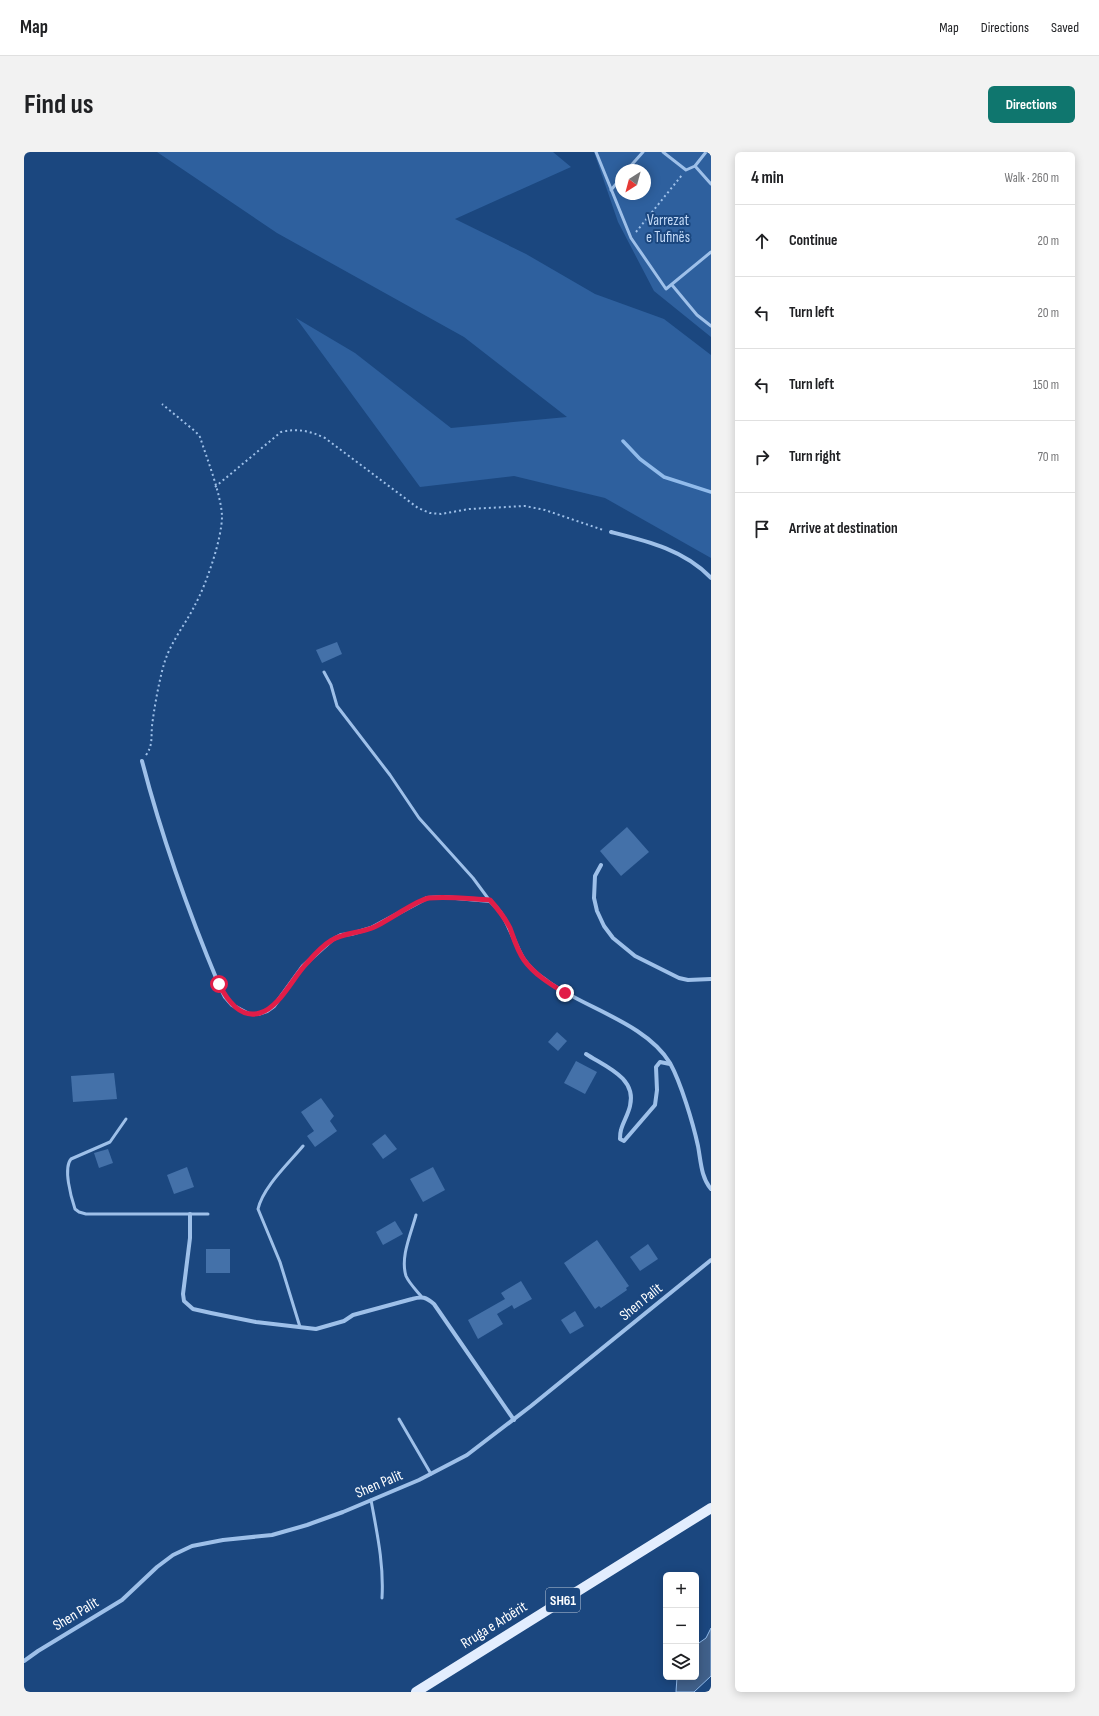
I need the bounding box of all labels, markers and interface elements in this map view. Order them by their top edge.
text: Map [20,16,48,39]
text: Map [939,19,959,36]
text: Directions [981,19,1029,36]
text: Saved [1051,19,1079,36]
button: Directions [988,86,1075,123]
text: Find us [24,88,93,121]
north arrow [615,164,651,200]
text: 4 min [751,168,784,188]
text: Walk · 260 m [1005,170,1059,186]
park label: Varrezat e Tufinës [646,211,690,247]
icon: ahead [751,230,773,252]
text: Continue [789,231,838,250]
text: 20 m [1037,233,1059,249]
icon: left [751,302,773,324]
text: Turn left [789,303,834,322]
text: 20 m [1037,305,1059,321]
icon: left [751,374,773,396]
text: Turn left [789,375,834,394]
text: 150 m [1033,377,1059,393]
icon: right [751,446,773,468]
text: Turn right [789,447,841,466]
text: 70 m [1038,449,1059,465]
icon: arrive [751,518,773,540]
text: Arrive at destination [789,519,898,538]
route start [210,975,228,993]
route end [556,984,574,1002]
street label: Shen Palit [616,1279,667,1325]
street label: Shen Palit [352,1465,406,1503]
map controls [663,1572,699,1680]
button: + [663,1572,699,1608]
road number: SH61 [546,1588,580,1612]
street label: Shen Palit [50,1593,103,1635]
street label: Rruga e Arbërit [457,1597,531,1653]
button: − [663,1608,699,1644]
button: layers [663,1644,699,1680]

